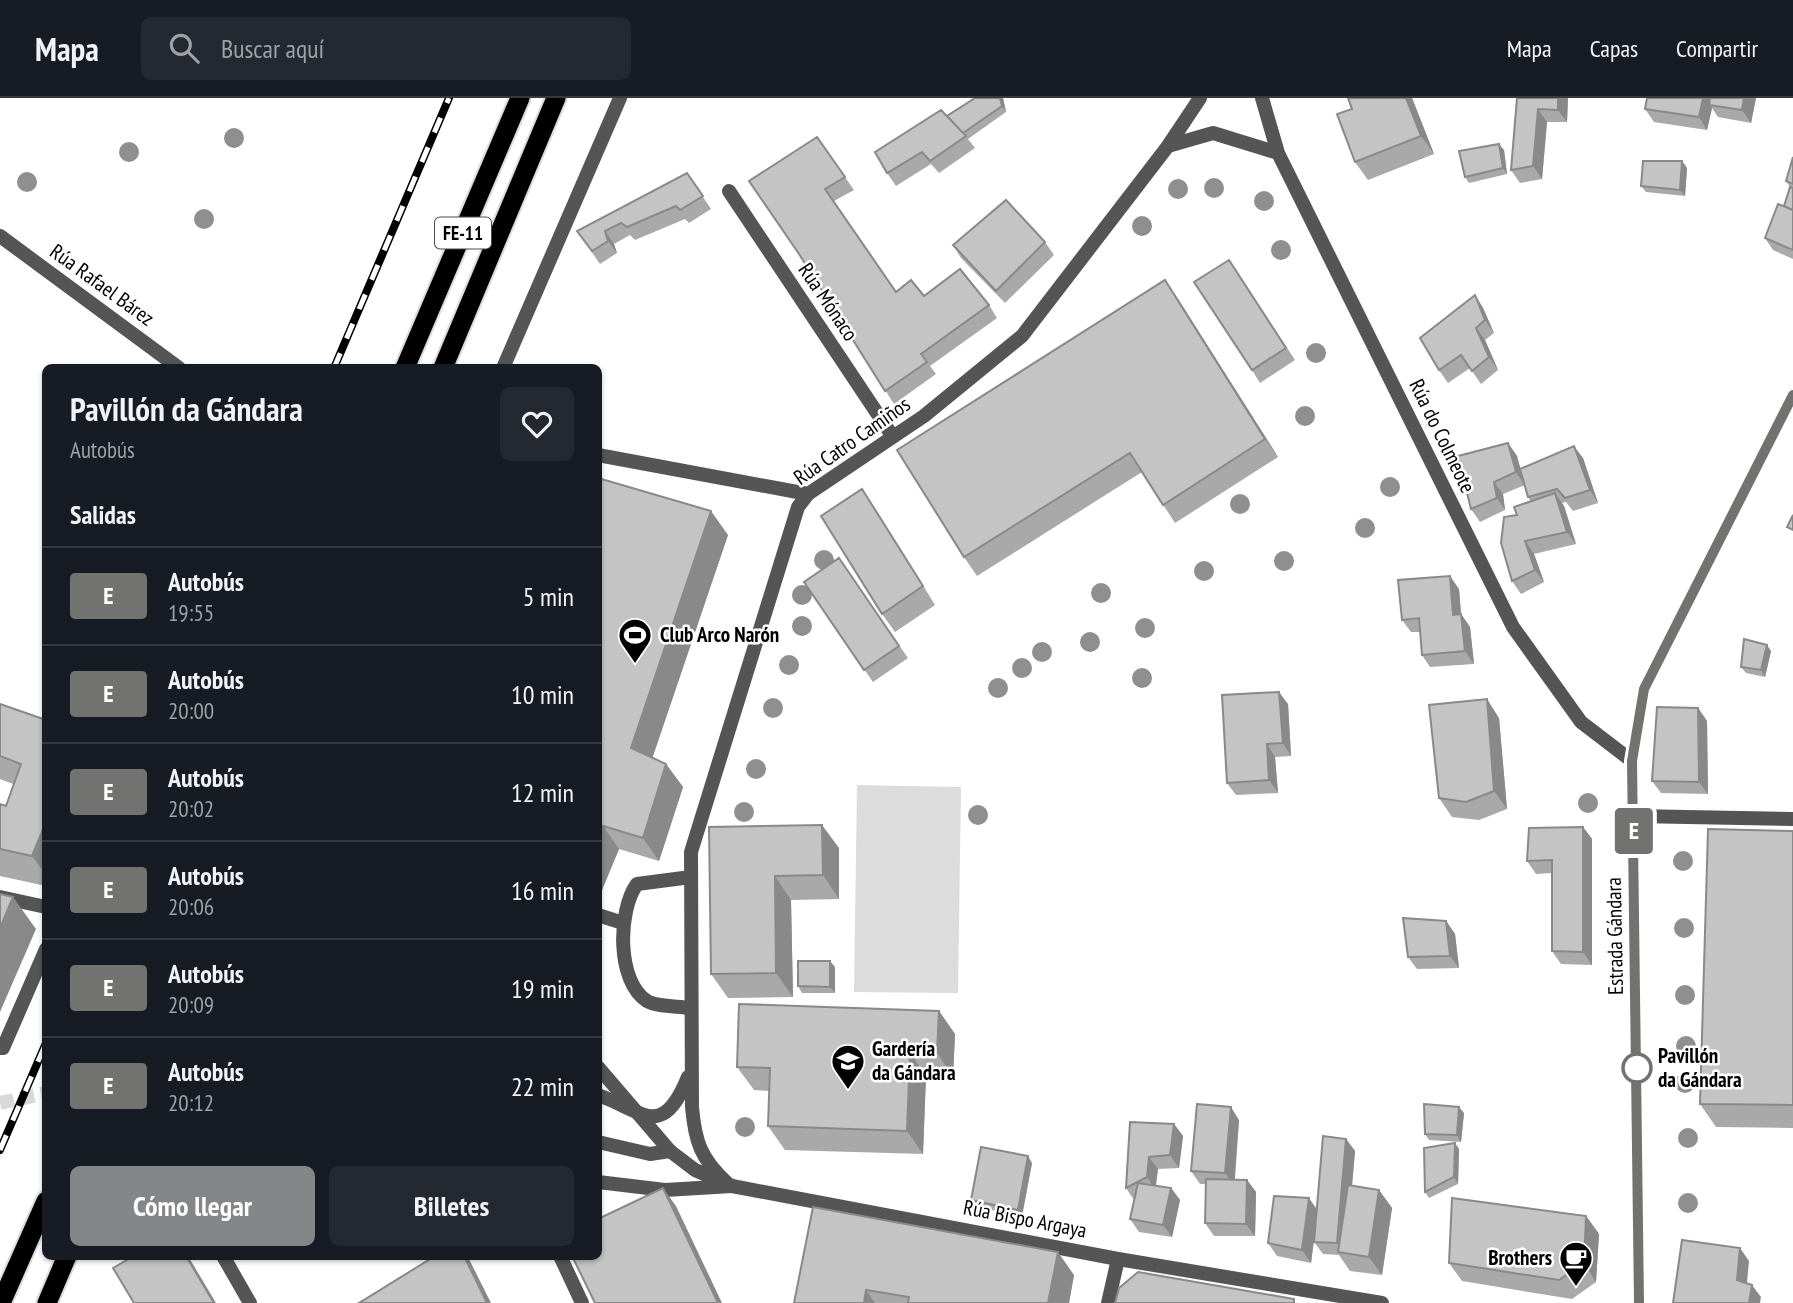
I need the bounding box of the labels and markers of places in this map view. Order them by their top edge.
sports icon: Club Arco Narón [616,616,654,665]
place label: Club Arco Narón [660,621,779,648]
place label: Gardería da Gándara [872,1035,956,1086]
school or university icon: Gardería da Gándara [829,1042,867,1091]
place label: Pavillón da Gándara [1658,1042,1742,1093]
marker: Pavillón da Gándara [1622,1053,1652,1083]
cafe icon: Brothers [1557,1239,1595,1288]
place label: Brothers [1488,1244,1552,1271]

